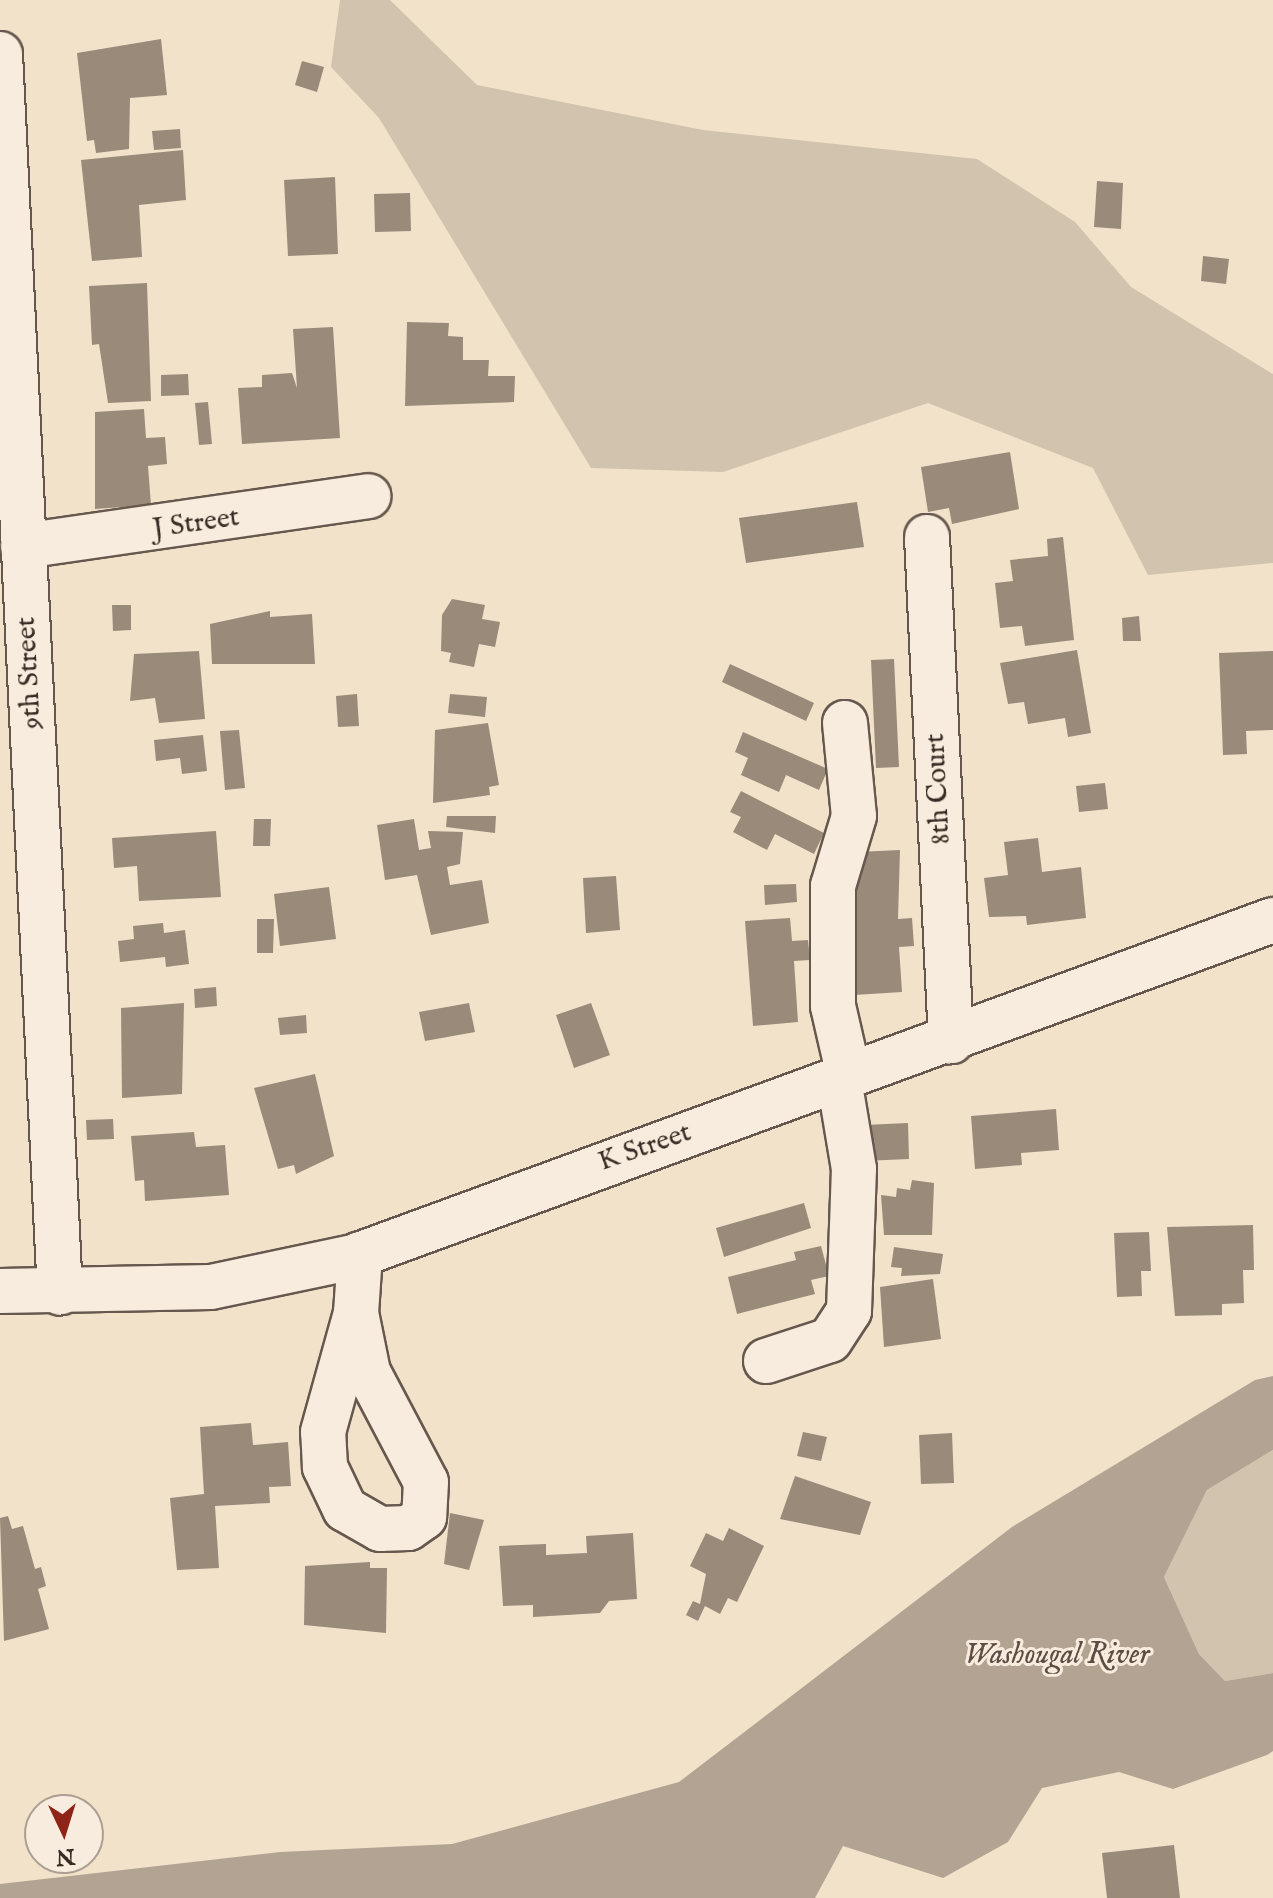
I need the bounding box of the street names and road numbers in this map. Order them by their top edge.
street label: J Street [151,501,241,547]
street label: 9th Street [10,616,50,730]
street label: 8th Court [919,733,959,845]
street label: K Street [594,1117,696,1179]

